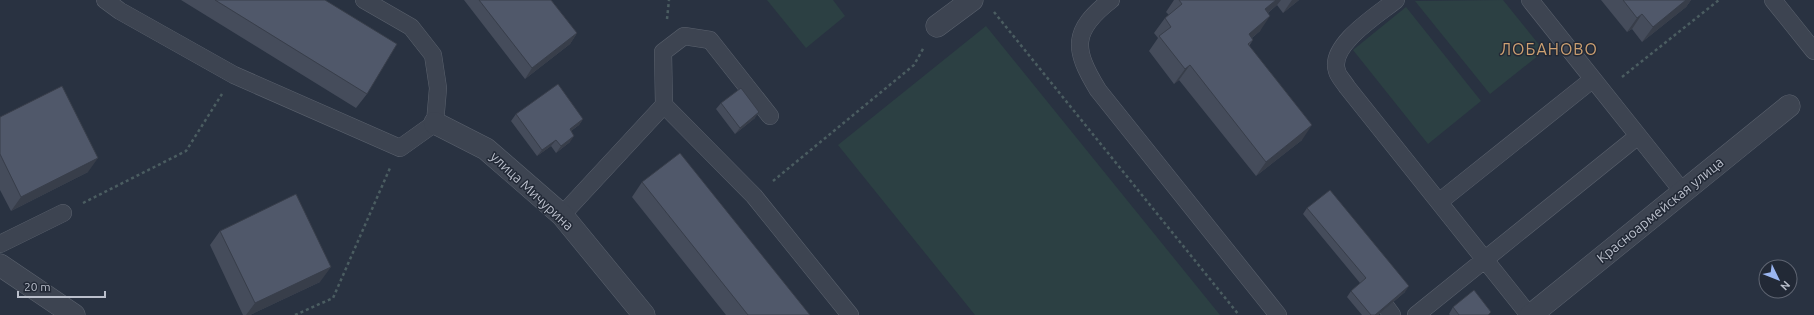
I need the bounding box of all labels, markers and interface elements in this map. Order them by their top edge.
district label: ЛОБАНОВО [1500,40,1598,58]
street label: улица Мичурина [487,148,577,234]
street label: Красноармейская улица [1593,154,1727,266]
north arrow [1758,259,1798,299]
scale bar [18,273,105,299]
text: N [1778,279,1793,293]
text: 20 m [24,280,51,293]

